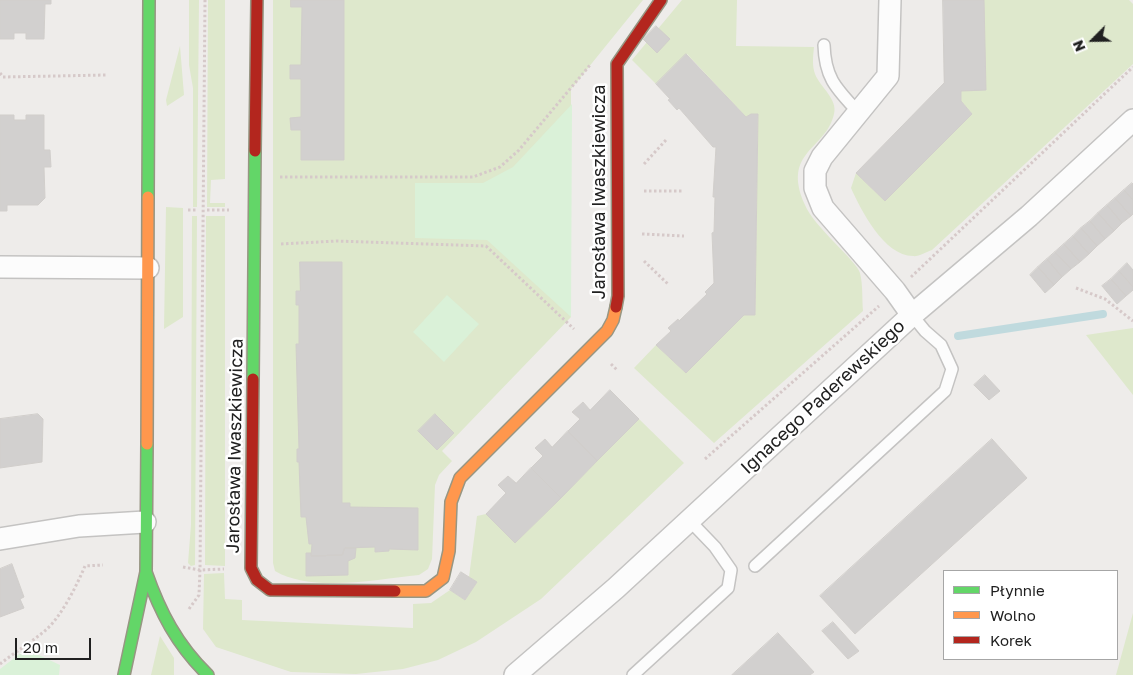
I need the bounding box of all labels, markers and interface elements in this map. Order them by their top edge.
north arrow [1068,15,1118,65]
text: N [1069,38,1089,54]
street label: Jarosława Iwaszkiewicza [588,85,610,299]
street label: Ignacego Paderewskiego [737,315,909,479]
street label: Jarosława Iwaszkiewicza [222,338,248,554]
legend [943,570,1118,660]
text: Płynnie [990,581,1045,599]
text: Wolno [990,606,1036,624]
scale bar [18,628,94,660]
text: Korek [990,631,1032,649]
text: 20 m [23,638,58,656]

